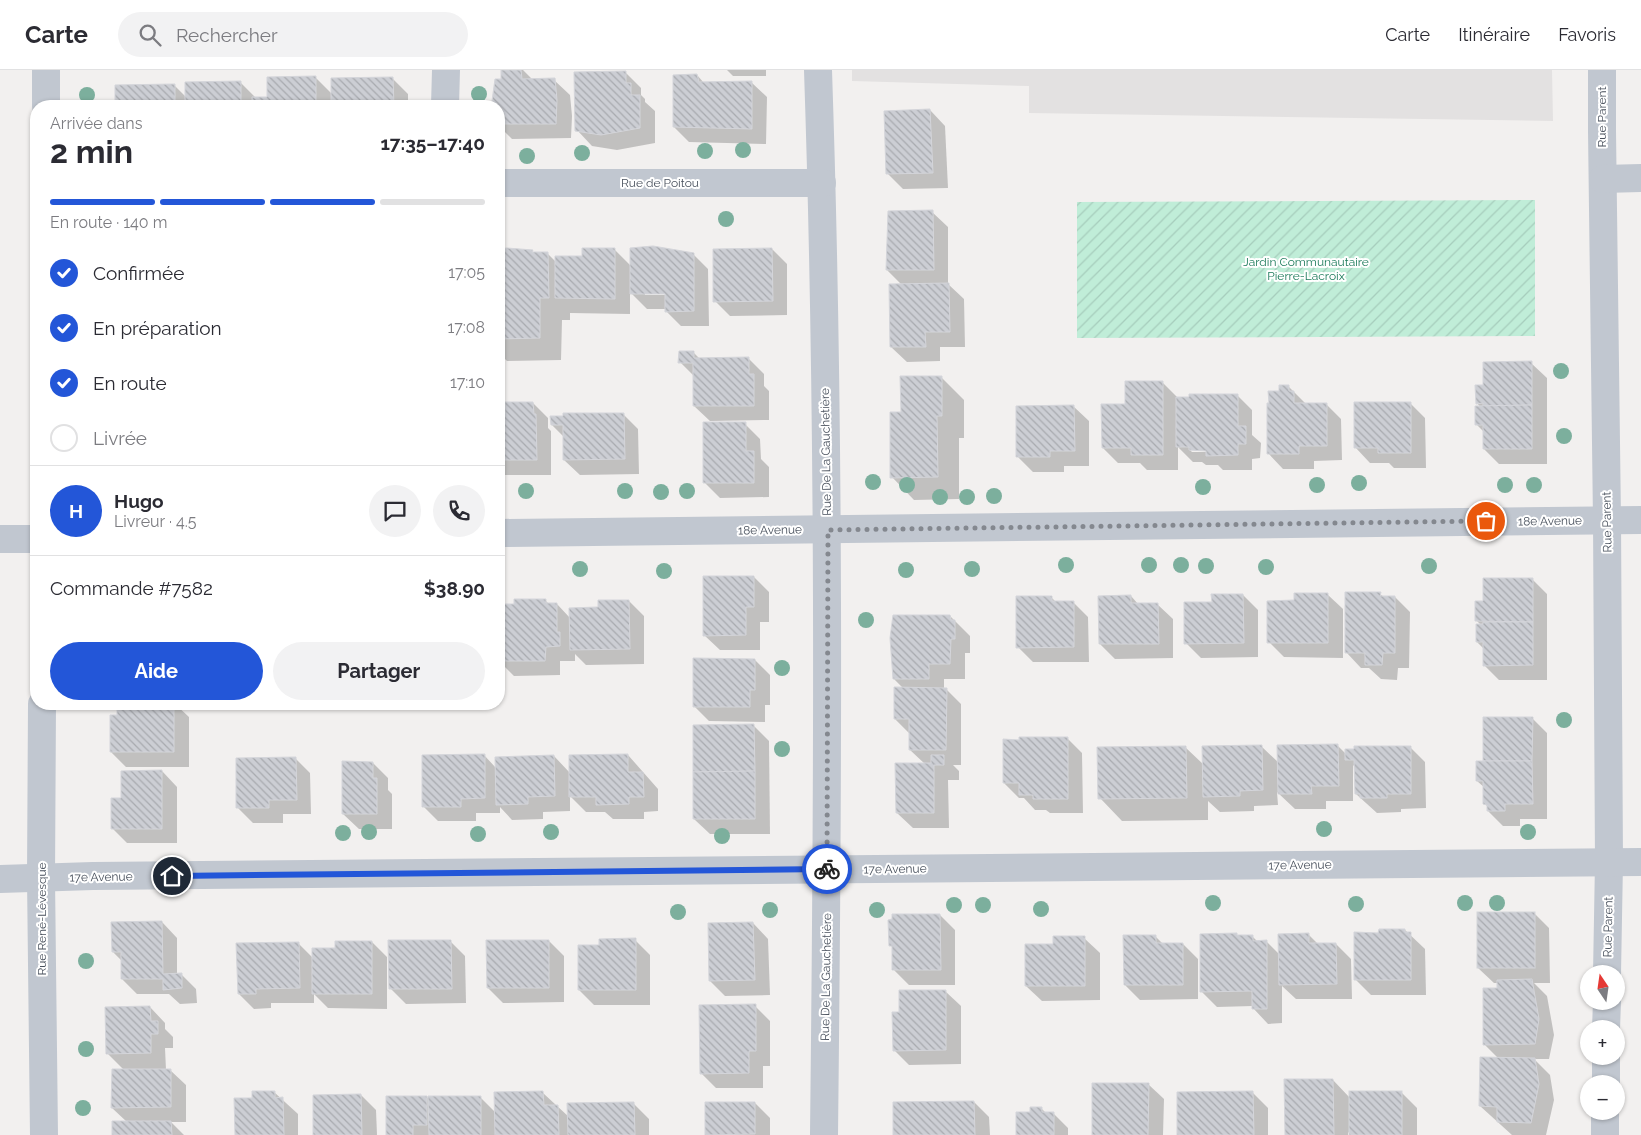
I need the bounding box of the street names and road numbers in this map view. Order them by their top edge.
street label: Rue Parent [1595,87,1609,147]
street label: Rue de Poitou [621,176,699,190]
street label: Rue De La Gauchetière [818,388,834,516]
street label: Rue Parent [1599,491,1615,553]
street label: 18e Avenue [1518,513,1582,529]
street label: 18e Avenue [738,522,802,538]
street label: 17e Avenue [1268,857,1332,873]
street label: 17e Avenue [863,861,927,877]
street label: Rue René-Lévesque [35,862,49,976]
street label: 17e Avenue [69,869,133,885]
street label: Rue Parent [1600,896,1616,958]
street label: Rue De La Gauchetière [818,913,834,1041]

